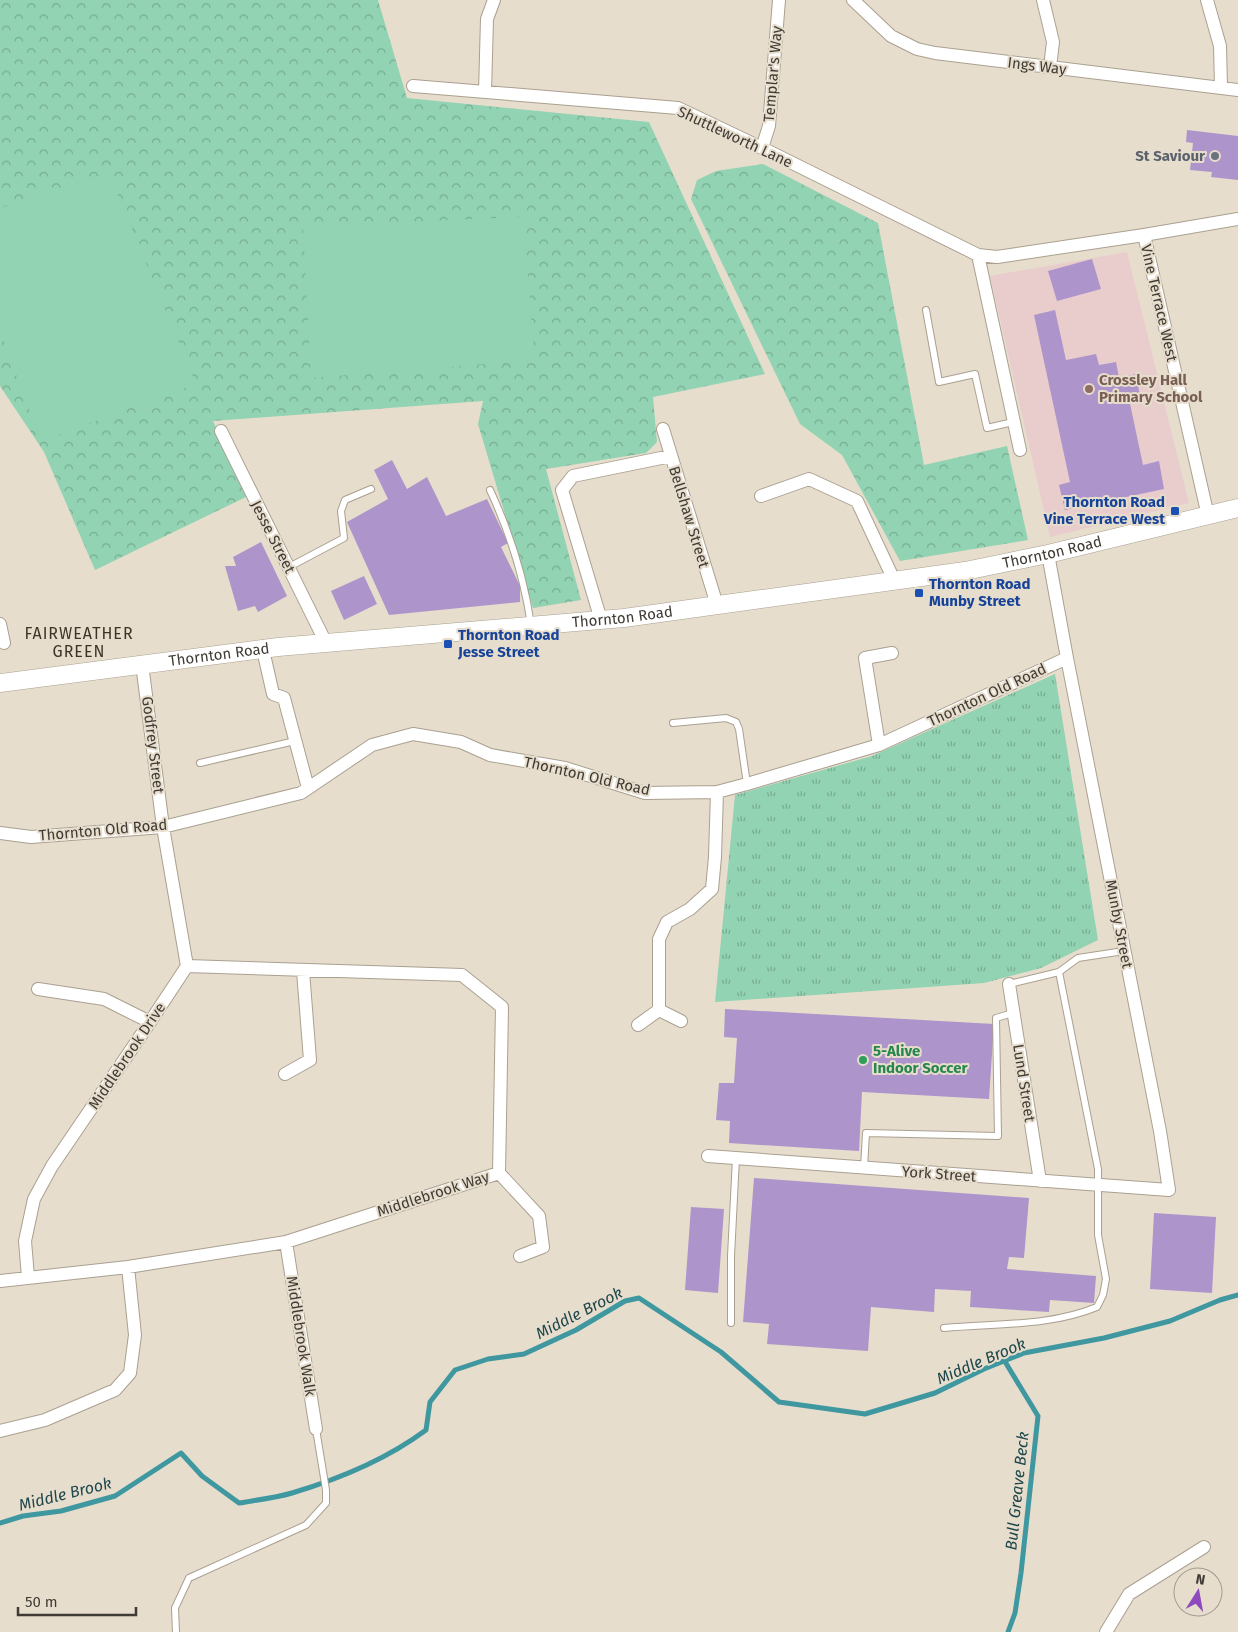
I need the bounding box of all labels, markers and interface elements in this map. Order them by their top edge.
street label: Templar's Way [760,25,786,123]
street label: Ings Way [1007,53,1068,79]
street label: Shuttleworth Lane [675,102,795,172]
place label: St Saviour [1135,147,1206,165]
marker: St Saviour [1209,150,1221,162]
street label: Vine Terrace West [1137,243,1181,364]
place label: Crossley Hall Primary School [1099,371,1203,406]
marker: Crossley Hall Primary School [1083,383,1095,395]
street label: Bellshaw Street [665,464,713,571]
place label: Thornton Road Vine Terrace West [1043,493,1165,528]
street label: Jesse Street [247,498,299,577]
marker: Thornton Road Vine Terrace West [1169,505,1181,517]
street label: Thornton Road [1001,532,1104,572]
place label: Thornton Road Munby Street [929,575,1031,610]
marker: Thornton Road Munby Street [913,587,925,599]
street label: Thornton Road [571,602,674,631]
district label: FAIRWEATHER GREEN [24,624,134,661]
place label: Thornton Road Jesse Street [457,626,560,661]
marker: Thornton Road Jesse Street [442,638,454,650]
street label: Thornton Road [168,639,271,670]
street label: Thornton Old Road [925,660,1049,730]
street label: Godfrey Street [138,695,168,795]
street label: Thornton Old Road [522,753,652,799]
street label: Thornton Old Road [38,815,168,845]
street label: Munby Street [1102,878,1137,971]
street label: Middlebrook Drive [85,999,169,1113]
place label: 5-Alive Indoor Soccer [873,1042,969,1077]
street label: Lund Street [1009,1043,1039,1124]
marker: 5-Alive Indoor Soccer [857,1054,869,1066]
street label: York Street [901,1162,977,1186]
street label: Middlebrook Way [375,1167,492,1221]
street label: Middlebrook Walk [283,1274,319,1398]
water label: Middle Brook [532,1283,626,1343]
water label: Middle Brook [934,1334,1029,1388]
water label: Bull Greave Beck [1001,1430,1033,1551]
water label: Middle Brook [17,1473,114,1515]
north arrow [1173,1567,1223,1617]
text: N [1194,1570,1207,1589]
scale bar [18,1584,135,1616]
text: 50 m [25,1593,58,1611]

